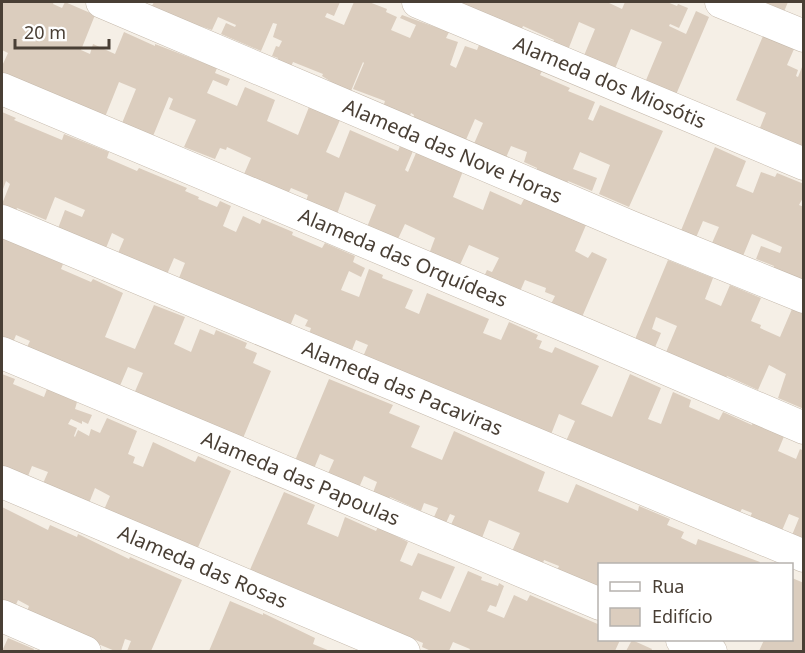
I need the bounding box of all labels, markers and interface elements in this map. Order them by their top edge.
scale bar [15,12,110,50]
text: 20 m [24,20,66,44]
street label: Alameda dos Miosótis [510,30,710,134]
street label: Alameda das Nove Horas [339,92,566,209]
street label: Alameda das Orquídeas [295,201,512,313]
street label: Alameda das Pacaviras [298,334,507,442]
street label: Alameda das Papoulas [198,424,404,531]
street label: Alameda das Rosas [114,519,292,614]
legend [598,563,793,641]
text: Rua [652,574,684,598]
text: Edifício [652,604,713,628]

